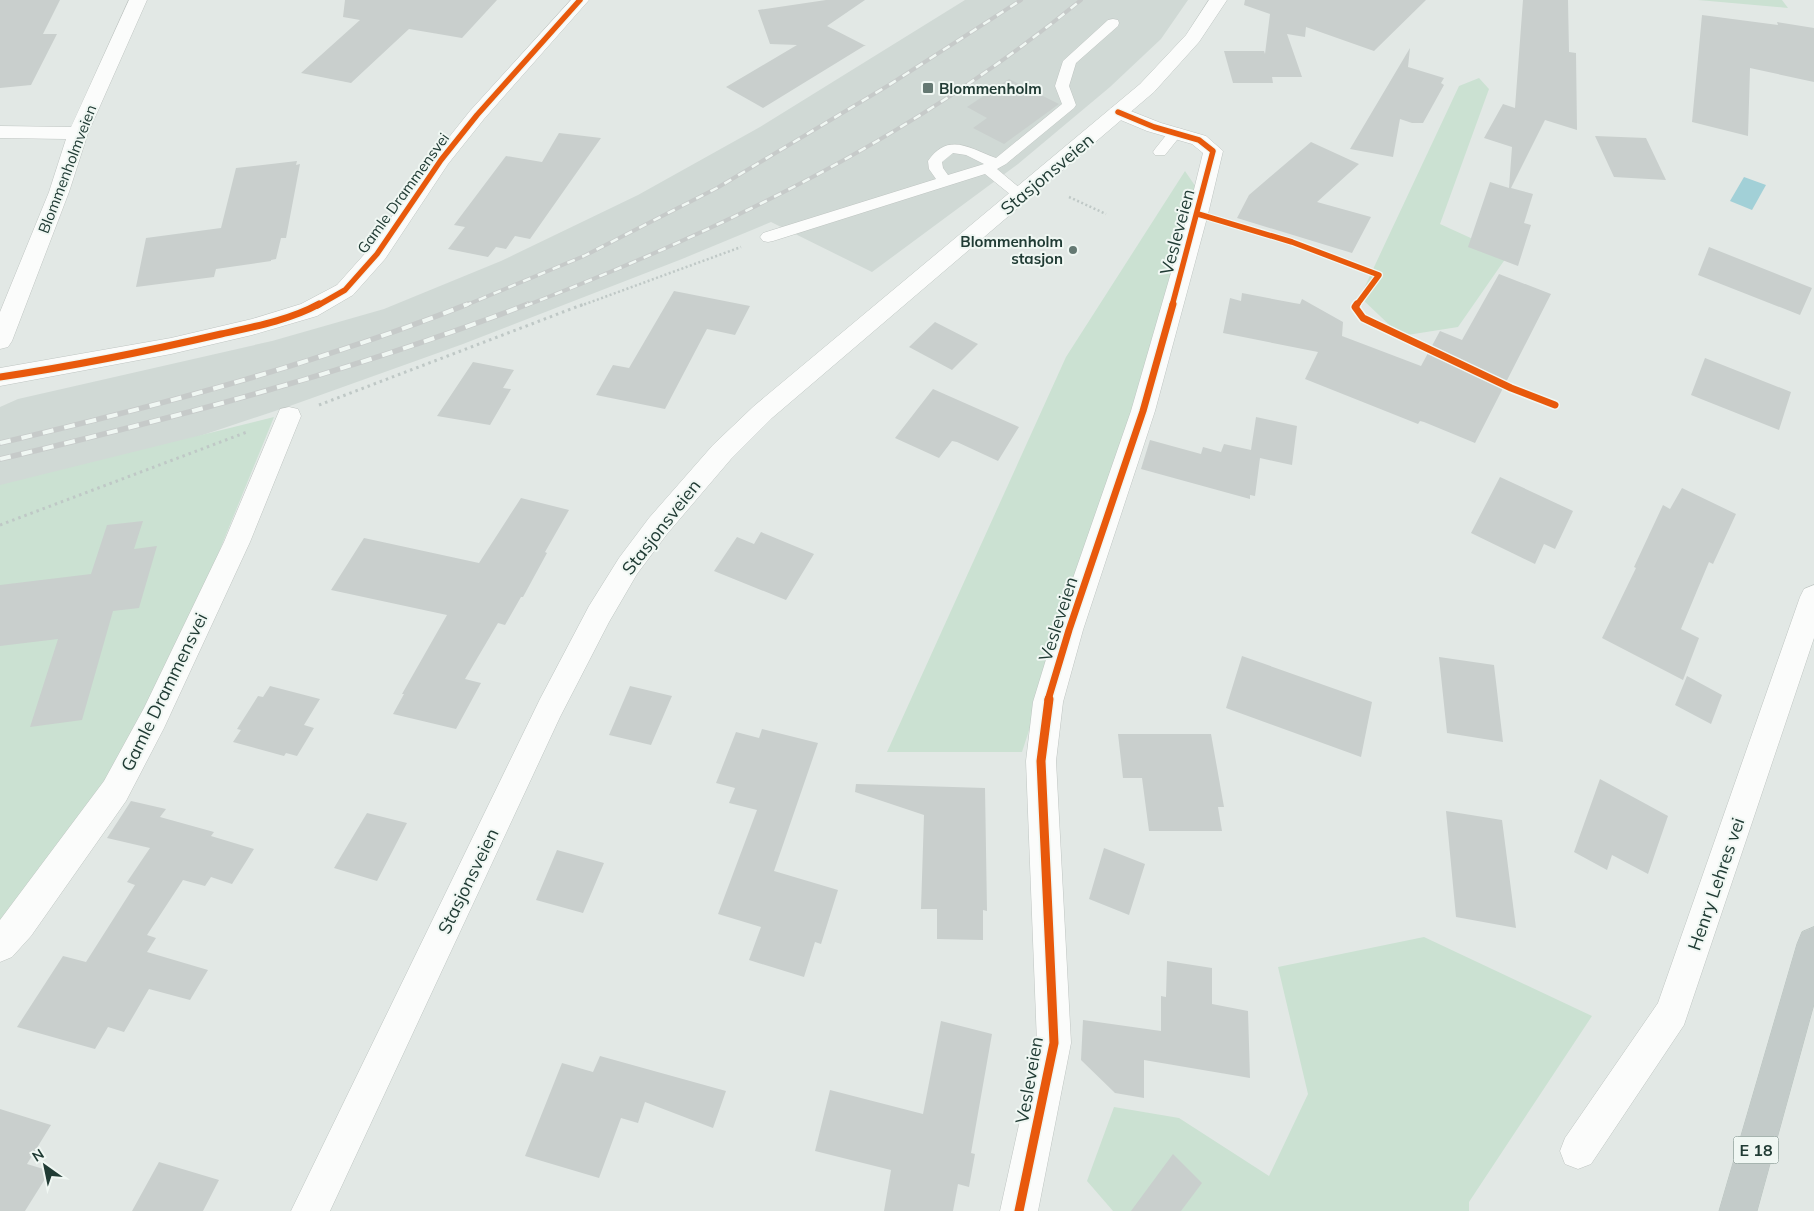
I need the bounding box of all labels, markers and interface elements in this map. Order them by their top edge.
place label: Blommenholm [939,79,1042,98]
marker: Blommenholm [921,81,935,95]
street label: Blommenholmveien [34,102,100,236]
street label: Stasjonsveien [996,128,1098,220]
street label: Gamle Drammensvei [353,129,453,257]
street label: Vesleveien [1154,187,1200,277]
place label: Blommenholm stasjon [960,232,1063,268]
marker: Blommenholm stasjon [1067,244,1079,256]
street label: Stasjonsveien [617,475,705,579]
street label: Vesleveien [1033,574,1083,664]
street label: Gamle Drammensvei [116,609,212,775]
street label: Henry Lehres vei [1683,815,1749,953]
street label: Stasjonsveien [432,824,504,938]
street label: Vesleveien [1010,1035,1048,1125]
road number: E 18 [1734,1136,1778,1164]
north arrow [20,1141,70,1191]
text: N [29,1145,47,1166]

